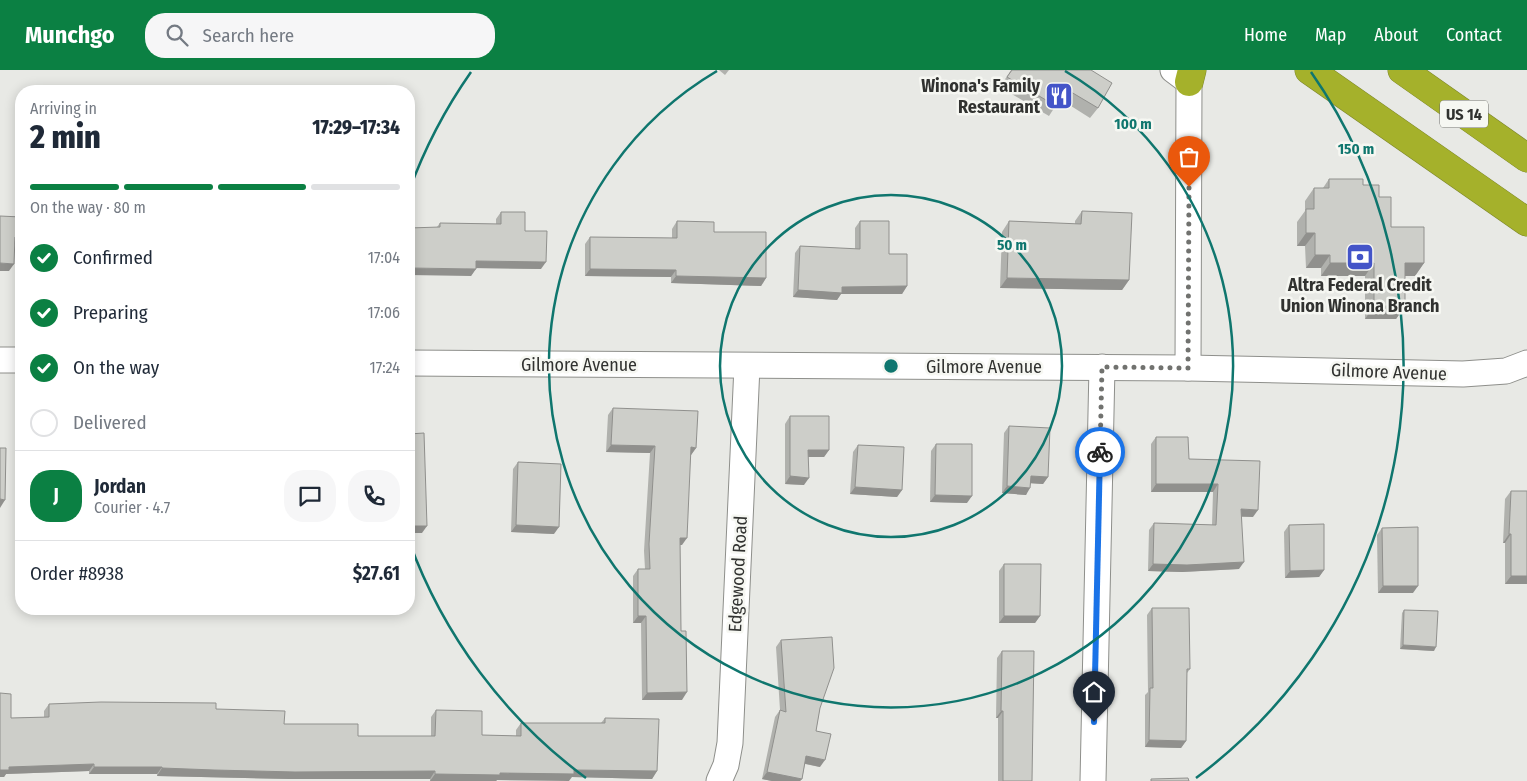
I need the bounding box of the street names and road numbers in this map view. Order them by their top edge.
road number: US 14 [1440,101,1488,128]
street label: Gilmore Avenue [521,354,637,376]
street label: Gilmore Avenue [926,356,1042,378]
street label: Gilmore Avenue [1331,359,1447,385]
street label: Edgewood Road [724,515,752,633]

